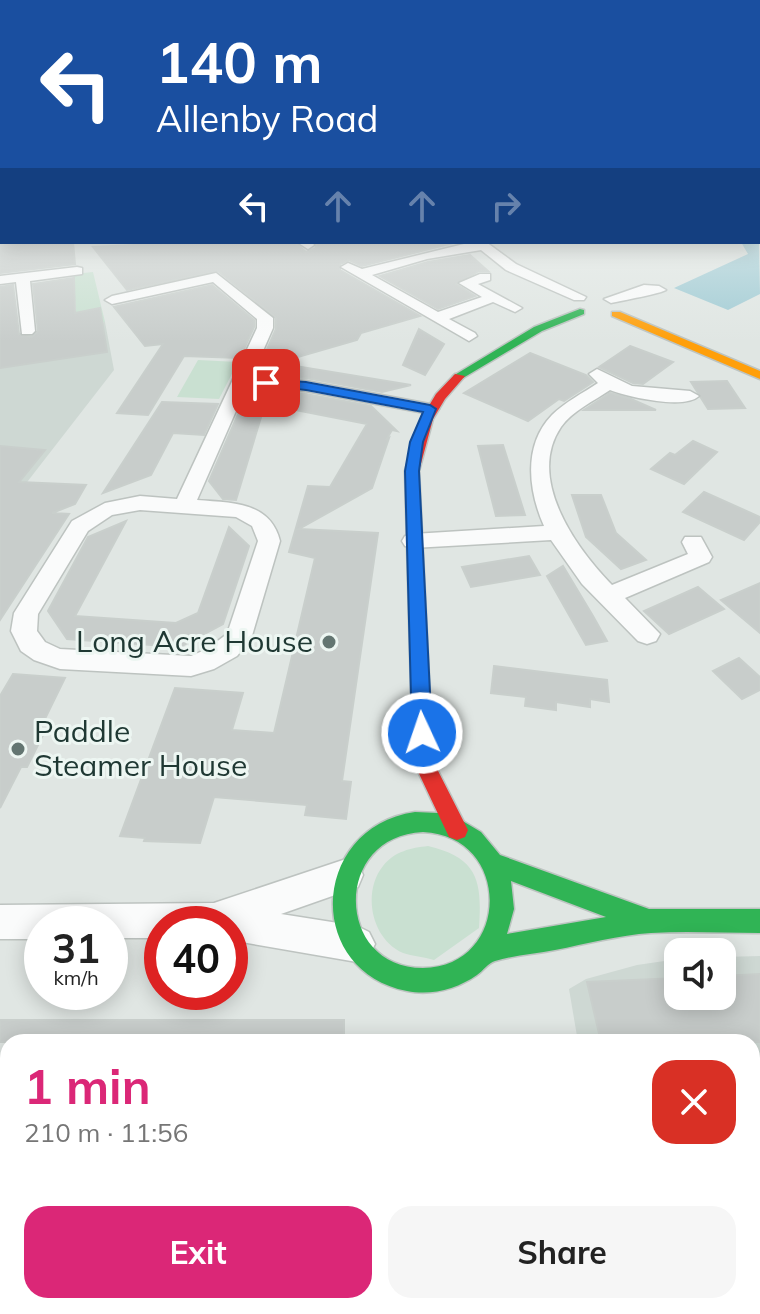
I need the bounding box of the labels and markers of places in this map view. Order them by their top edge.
pin [232,349,300,417]
place label: Long Acre House [76,622,313,660]
marker: Long Acre House [320,633,338,651]
place label: Paddle Steamer House [34,712,247,784]
marker: Paddle Steamer House [9,740,27,758]

